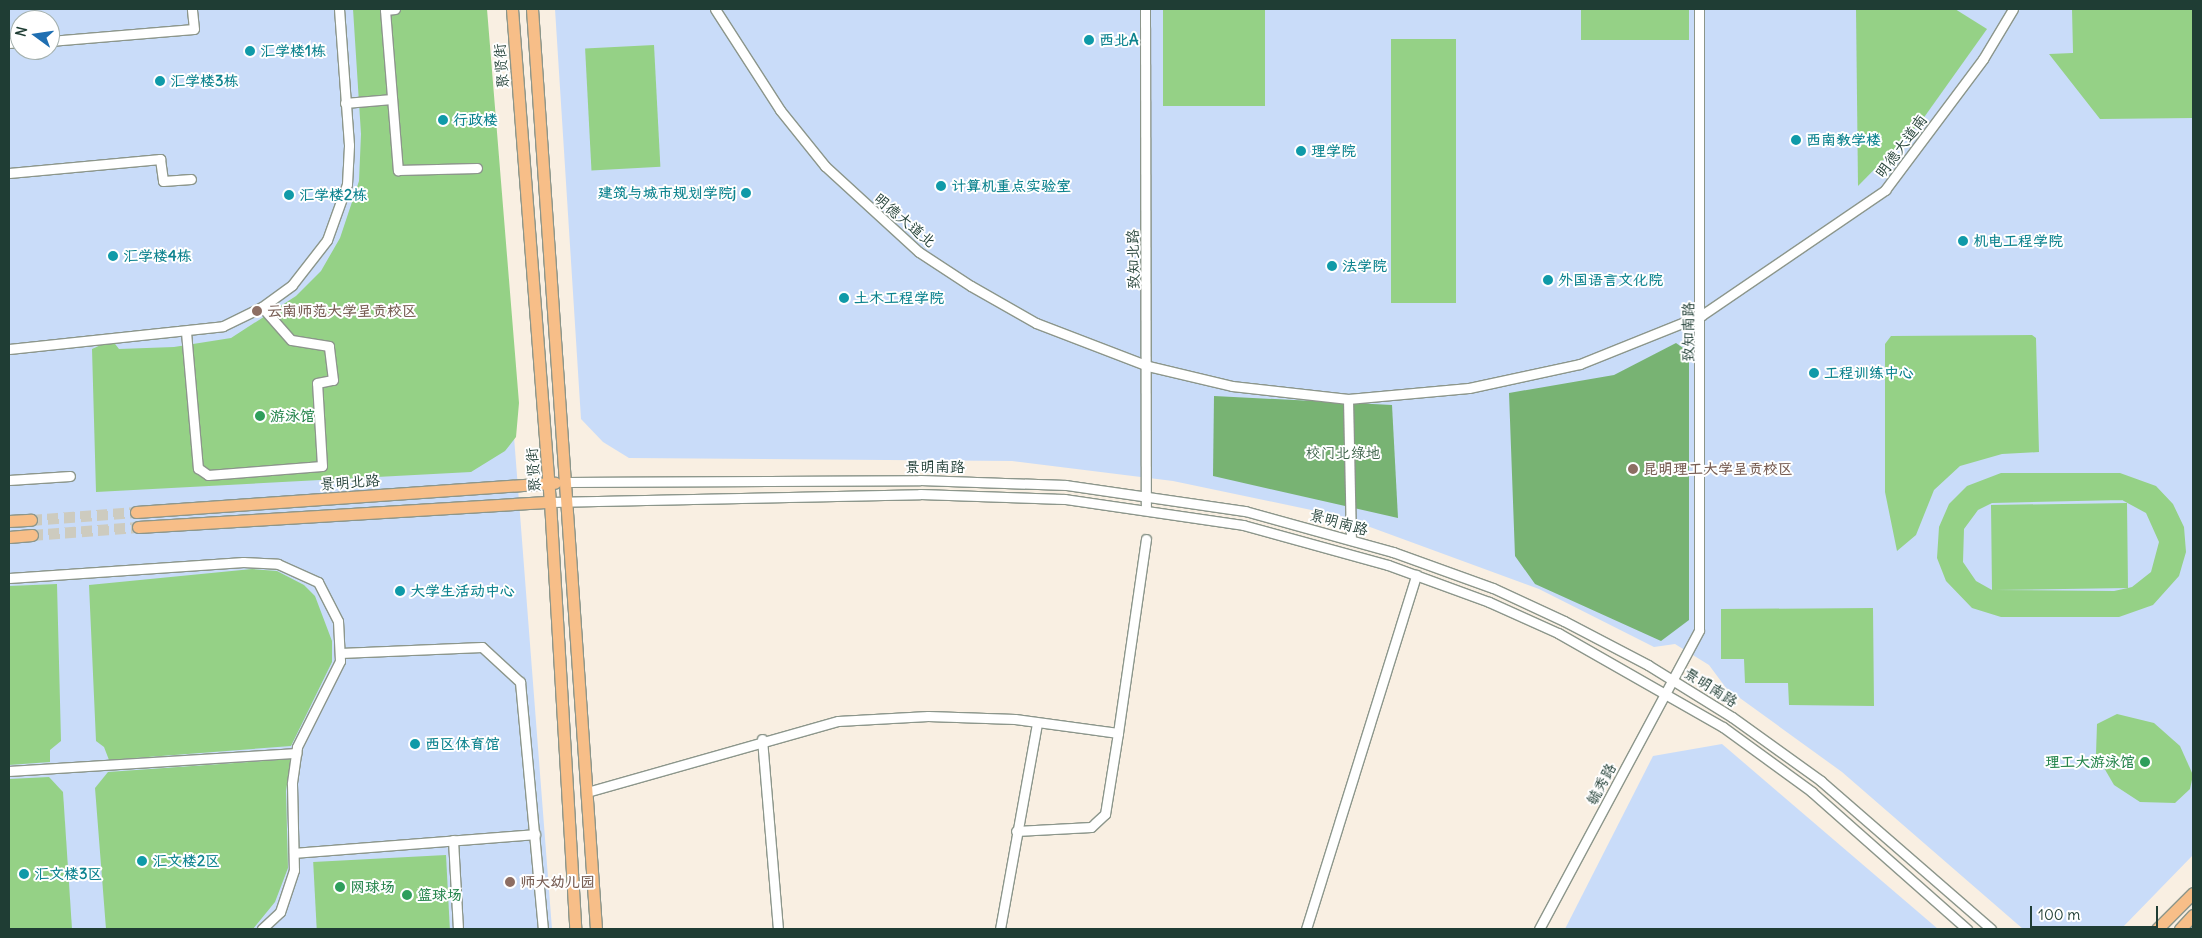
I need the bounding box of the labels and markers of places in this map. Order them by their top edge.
place label: 西北A [1099,31,1139,49]
marker: 西北A [1083,34,1095,46]
place label: 汇学楼1栋 [260,42,326,60]
marker: 汇学楼1栋 [244,45,256,57]
place label: 汇学楼3栋 [170,72,239,90]
marker: 汇学楼3栋 [154,75,166,87]
place label: 行政楼 [453,111,498,129]
marker: 行政楼 [437,114,449,126]
place label: 西南教学楼 [1806,131,1881,149]
marker: 西南教学楼 [1790,134,1802,146]
place label: 理学院 [1311,142,1356,160]
marker: 理学院 [1295,145,1307,157]
place label: 计算机重点实验室 [951,177,1071,195]
marker: 计算机重点实验室 [935,180,947,192]
place label: 建筑与城市规划学院j [598,184,736,202]
place label: 汇学楼2栋 [299,186,367,204]
marker: 建筑与城市规划学院j [740,187,752,199]
marker: 汇学楼2栋 [283,189,295,201]
place label: 机电工程学院 [1973,232,2063,250]
marker: 机电工程学院 [1957,235,1969,247]
place label: 汇学楼4栋 [123,247,192,265]
marker: 汇学楼4栋 [107,250,119,262]
place label: 法学院 [1342,257,1387,275]
marker: 法学院 [1326,260,1338,272]
place label: 外国语言文化院 [1558,271,1663,289]
marker: 外国语言文化院 [1542,274,1554,286]
place label: 土木工程学院 [854,289,944,307]
marker: 土木工程学院 [838,292,850,304]
place label: 云南师范大学呈贡校区 [267,302,417,320]
marker: 云南师范大学呈贡校区 [251,305,263,317]
place label: 工程训练中心 [1824,364,1914,382]
marker: 工程训练中心 [1808,367,1820,379]
place label: 游泳馆 [270,407,315,425]
marker: 游泳馆 [254,410,266,422]
place label: 昆明理工大学呈贡校区 [1643,460,1793,478]
marker: 昆明理工大学呈贡校区 [1627,463,1639,475]
place label: 大学生活动中心 [410,582,515,600]
marker: 大学生活动中心 [394,585,406,597]
place label: 西区体育馆 [425,735,500,753]
marker: 西区体育馆 [409,738,421,750]
place label: 理工大游泳馆 [2045,753,2135,771]
marker: 理工大游泳馆 [2139,756,2151,768]
place label: 汇文楼2区 [152,852,220,870]
marker: 汇文楼2区 [136,855,148,867]
place label: 汇文楼3区 [34,865,103,883]
marker: 汇文楼3区 [18,868,30,880]
place label: 师大幼儿园 [520,873,595,891]
marker: 师大幼儿园 [504,876,516,888]
place label: 网球场 [350,878,395,896]
marker: 网球场 [334,881,346,893]
place label: 篮球场 [417,886,462,904]
marker: 篮球场 [401,889,413,901]

